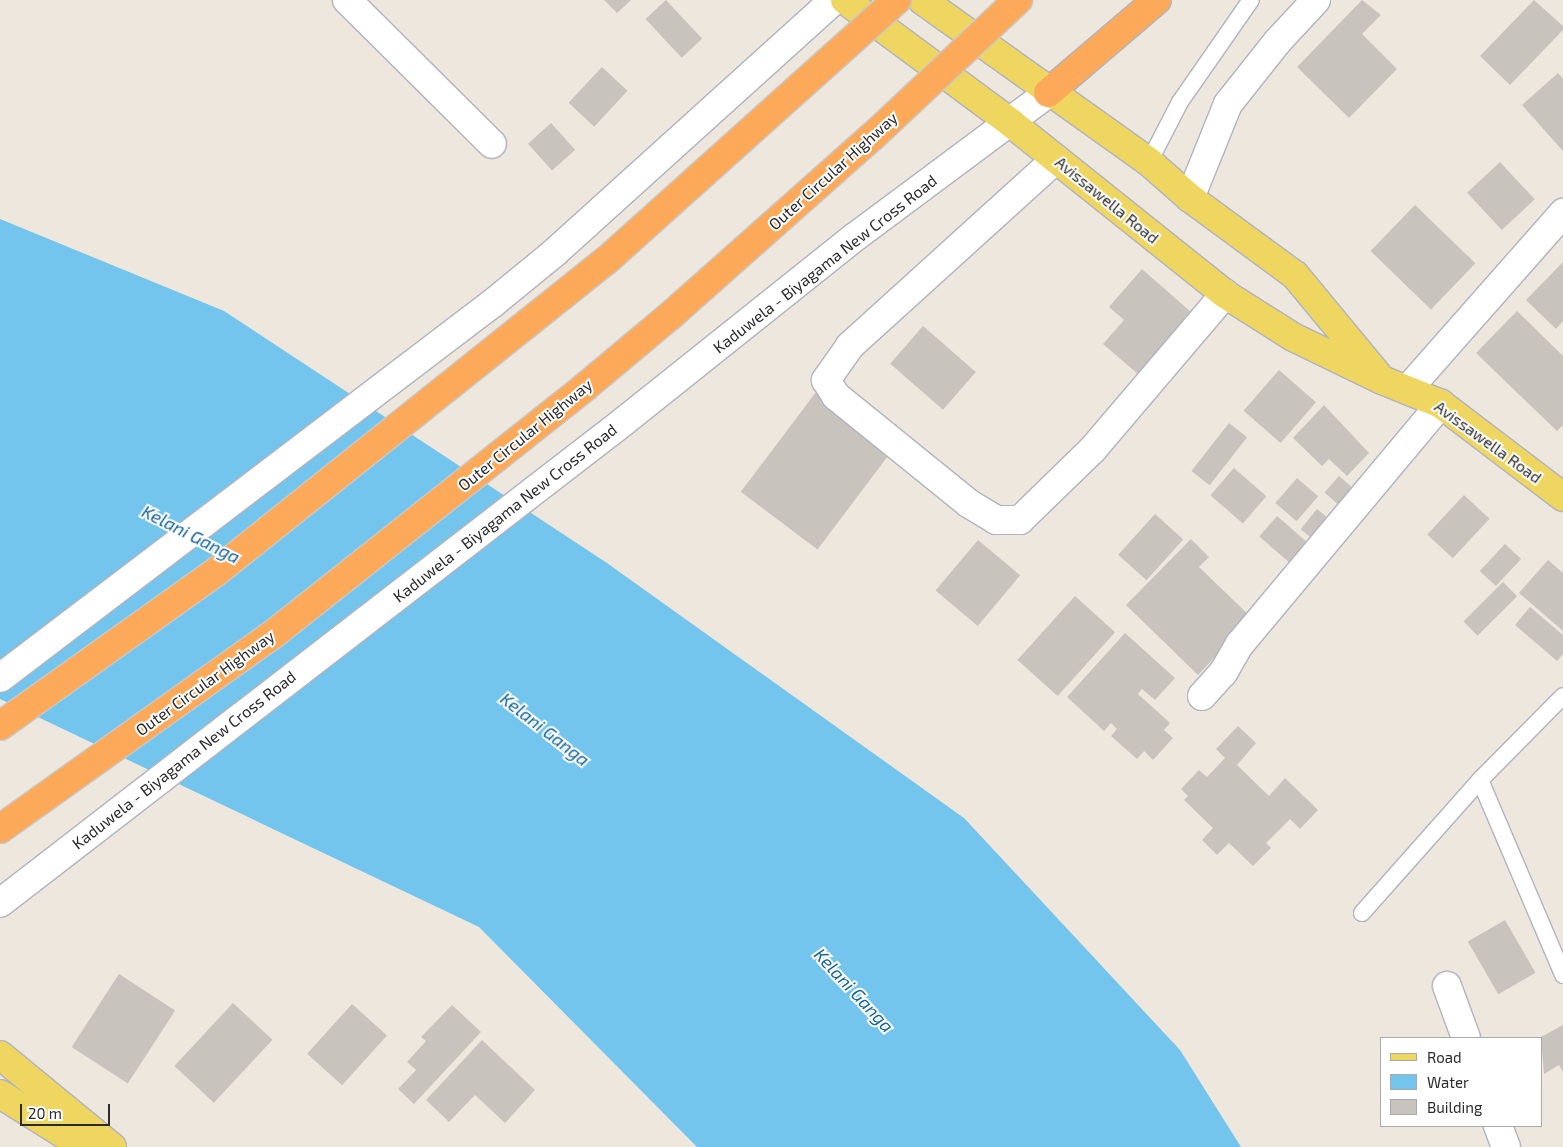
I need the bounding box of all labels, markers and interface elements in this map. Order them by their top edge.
street label: Outer Circular Highway [764,108,902,234]
street label: Avissawella Road [1051,152,1163,248]
street label: Kaduwela - Biyagama New Cross Road [709,171,941,357]
street label: Outer Circular Highway [454,375,596,495]
street label: Avissawella Road [1431,397,1545,487]
street label: Kaduwela - Biyagama New Cross Road [389,420,621,606]
water label: Kelani Ganga [138,500,244,568]
street label: Outer Circular Highway [132,626,278,740]
street label: Kaduwela - Biyagama New Cross Road [68,667,300,853]
water label: Kelani Ganga [496,688,594,770]
water label: Kelani Ganga [810,943,898,1037]
legend [1380,1037,1543,1127]
text: Road [1427,1048,1462,1066]
text: Water [1427,1073,1469,1091]
scale bar [22,1094,112,1126]
text: Building [1427,1098,1482,1116]
text: 20 m [28,1104,62,1122]

